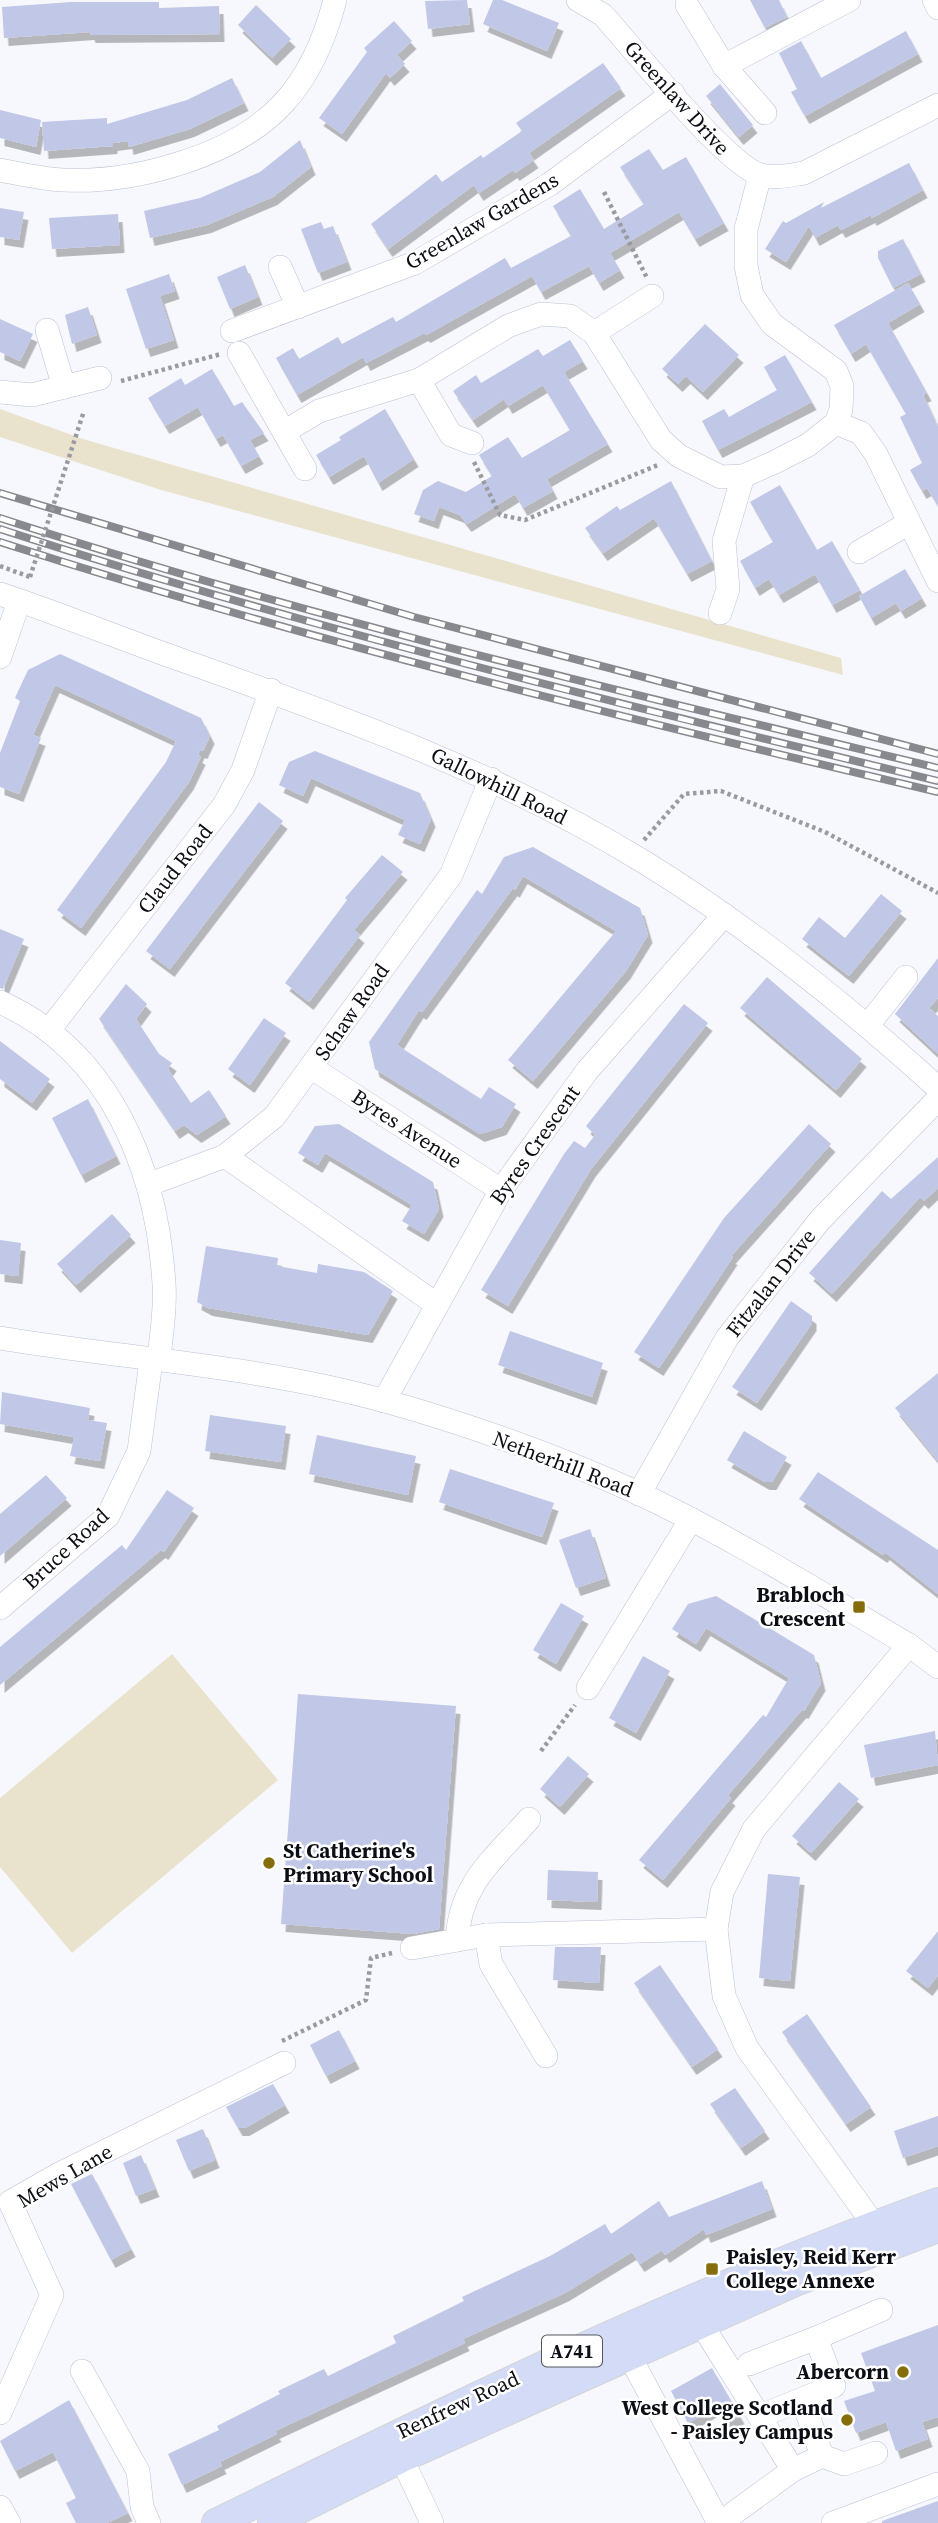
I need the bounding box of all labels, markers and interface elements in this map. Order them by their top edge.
street label: Greenlaw Drive [618,34,737,161]
street label: Greenlaw Gardens [400,165,564,276]
street label: Gallowhill Road [426,740,572,831]
street label: Claud Road [130,818,219,920]
street label: Schaw Road [308,957,396,1066]
street label: Byres Crescent [483,1079,587,1210]
street label: Byres Avenue [346,1082,468,1175]
street label: Fitzalan Drive [719,1222,822,1343]
street label: Netherhill Road [489,1423,638,1504]
street label: Bruce Road [16,1501,115,1596]
place label: Brabloch Crescent [756,1580,845,1633]
marker: Brabloch Crescent [851,1599,867,1615]
place label: St Catherine's Primary School [283,1836,433,1889]
marker: St Catherine's Primary School [261,1855,277,1871]
street label: Mews Lane [12,2137,118,2214]
place label: Paisley, Reid Kerr College Annexe [726,2242,896,2295]
marker: Paisley, Reid Kerr College Annexe [704,2261,720,2277]
road number: A741 [542,2336,602,2366]
place label: Abercorn [796,2357,889,2386]
street label: Renfrew Road [392,2363,524,2446]
marker: Abercorn [895,2364,911,2380]
place label: West College Scotland - Paisley Campus [621,2393,834,2446]
marker: West College Scotland - Paisley Campus [839,2412,855,2428]

